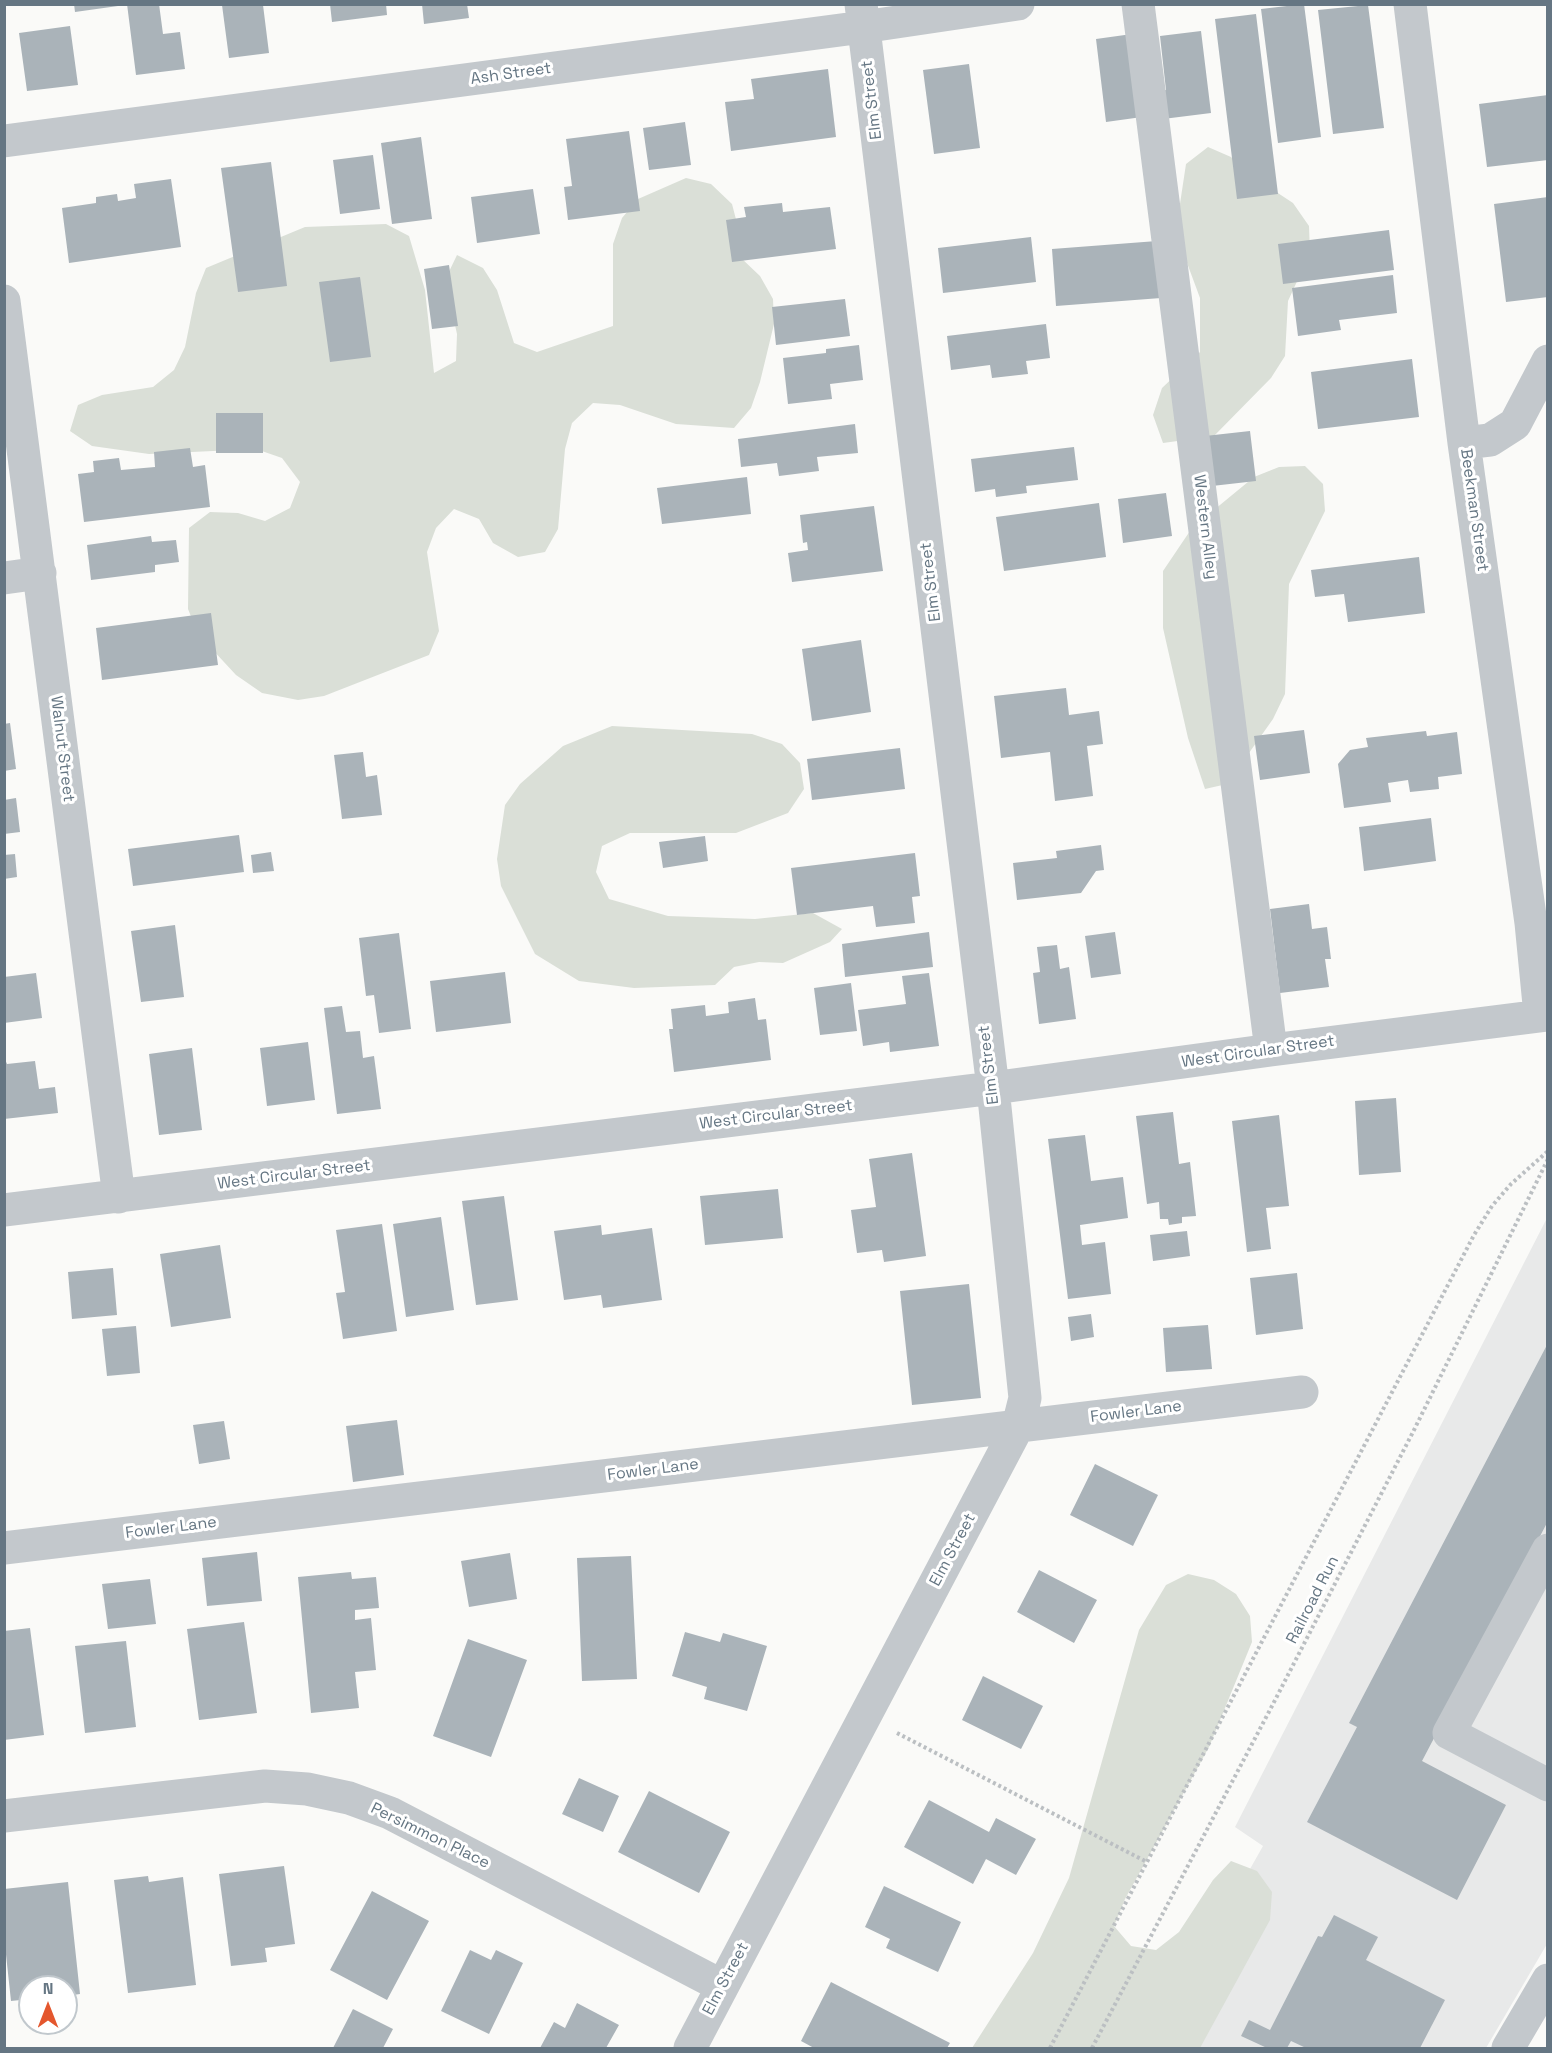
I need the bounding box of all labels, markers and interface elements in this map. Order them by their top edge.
street label: Ash Street [469,59,553,89]
street label: Elm Street [858,59,886,141]
street label: Beekman Street [1456,447,1492,573]
street label: Western Alley [1189,474,1221,580]
street label: Elm Street [917,541,945,623]
street label: Walnut Street [46,695,78,803]
street label: Elm Street [975,1024,1003,1106]
street label: West Circular Street [1180,1032,1336,1072]
street label: West Circular Street [698,1096,854,1134]
street label: West Circular Street [216,1156,372,1194]
street label: Fowler Lane [1089,1397,1183,1427]
street label: Fowler Lane [606,1455,700,1485]
street label: Elm Street [926,1510,980,1590]
street label: Fowler Lane [124,1513,218,1543]
street label: Railroad Run [1283,1553,1343,1647]
street label: Persimmon Place [367,1799,493,1873]
street label: Elm Street [699,1939,753,2019]
north arrow [18,1975,78,2035]
text: N [43,1978,53,1999]

